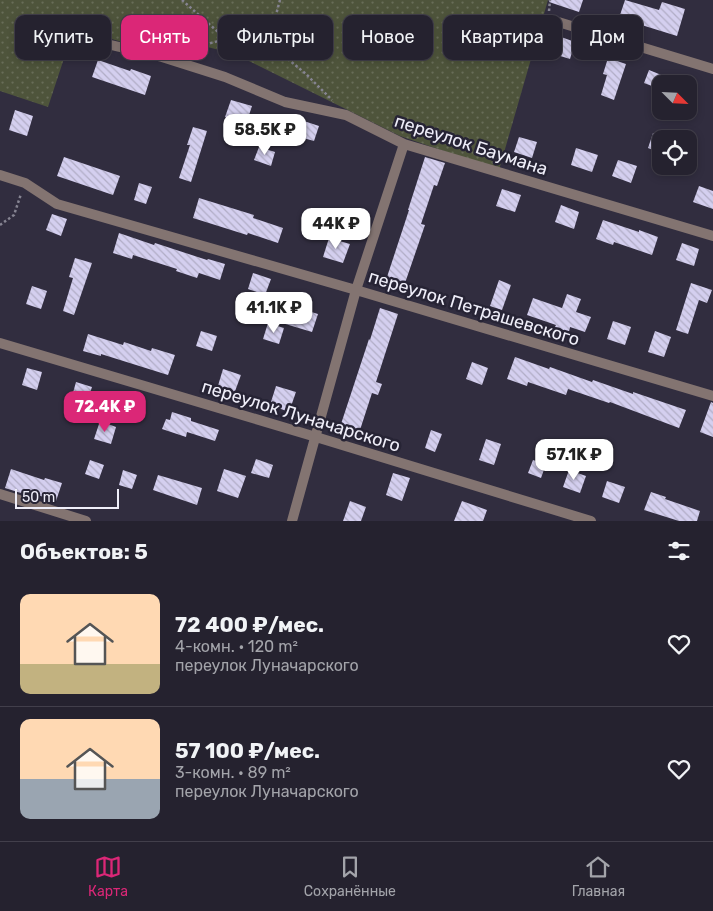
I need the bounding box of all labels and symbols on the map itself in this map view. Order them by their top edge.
north arrow [652,75,698,120]
street label: переулок Баумана [392,110,550,180]
pin: 58.5K ₽ [219,114,311,156]
pin: 44K ₽ [301,208,371,250]
street label: переулок Петрашевского [366,265,582,351]
pin: 41.1K ₽ [228,292,320,334]
street label: переулок Луначарского [199,375,403,457]
pin: 72.4K ₽ [59,390,151,433]
pin: 57.1K ₽ [528,438,620,481]
scale bar [15,486,119,509]

